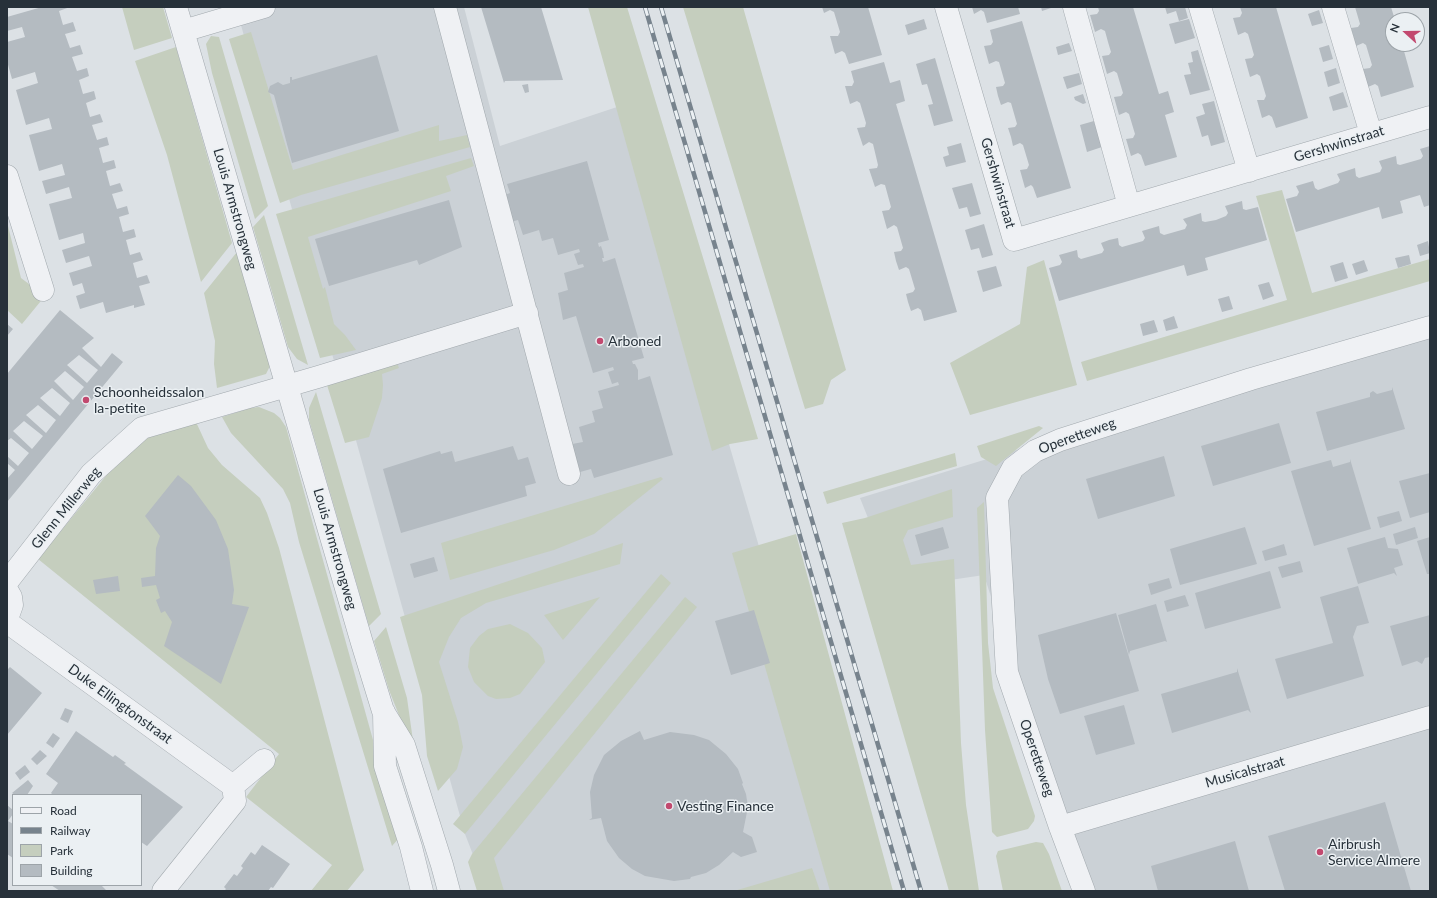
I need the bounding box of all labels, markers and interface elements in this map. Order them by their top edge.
north arrow [1385,12,1425,52]
text: N [1387,22,1402,34]
street label: Gershwinstraat [1292,122,1386,166]
street label: Gershwinstraat [977,136,1019,230]
street label: Louis Armstrongweg [210,146,260,272]
place label: Arboned [608,333,661,349]
marker: Arboned [595,336,605,346]
place label: Schoonheidssalon la-petite [94,384,204,416]
marker: Schoonheidssalon la-petite [81,395,91,405]
street label: Operetteweg [1036,414,1118,458]
street label: Glenn Millerweg [28,463,104,553]
street label: Louis Armstrongweg [310,486,360,612]
street label: Duke Ellingtonstraat [65,661,175,747]
street label: Operetteweg [1016,717,1058,799]
street label: Musicalstraat [1203,753,1287,791]
legend [12,794,142,886]
place label: Vesting Finance [677,798,774,814]
marker: Vesting Finance [664,801,674,811]
text: Road [50,803,77,818]
text: Railway [50,823,90,838]
place label: Airbrush Service Almere [1328,836,1420,868]
text: Park [50,843,73,858]
marker: Airbrush Service Almere [1315,847,1325,857]
text: Building [50,863,93,878]

